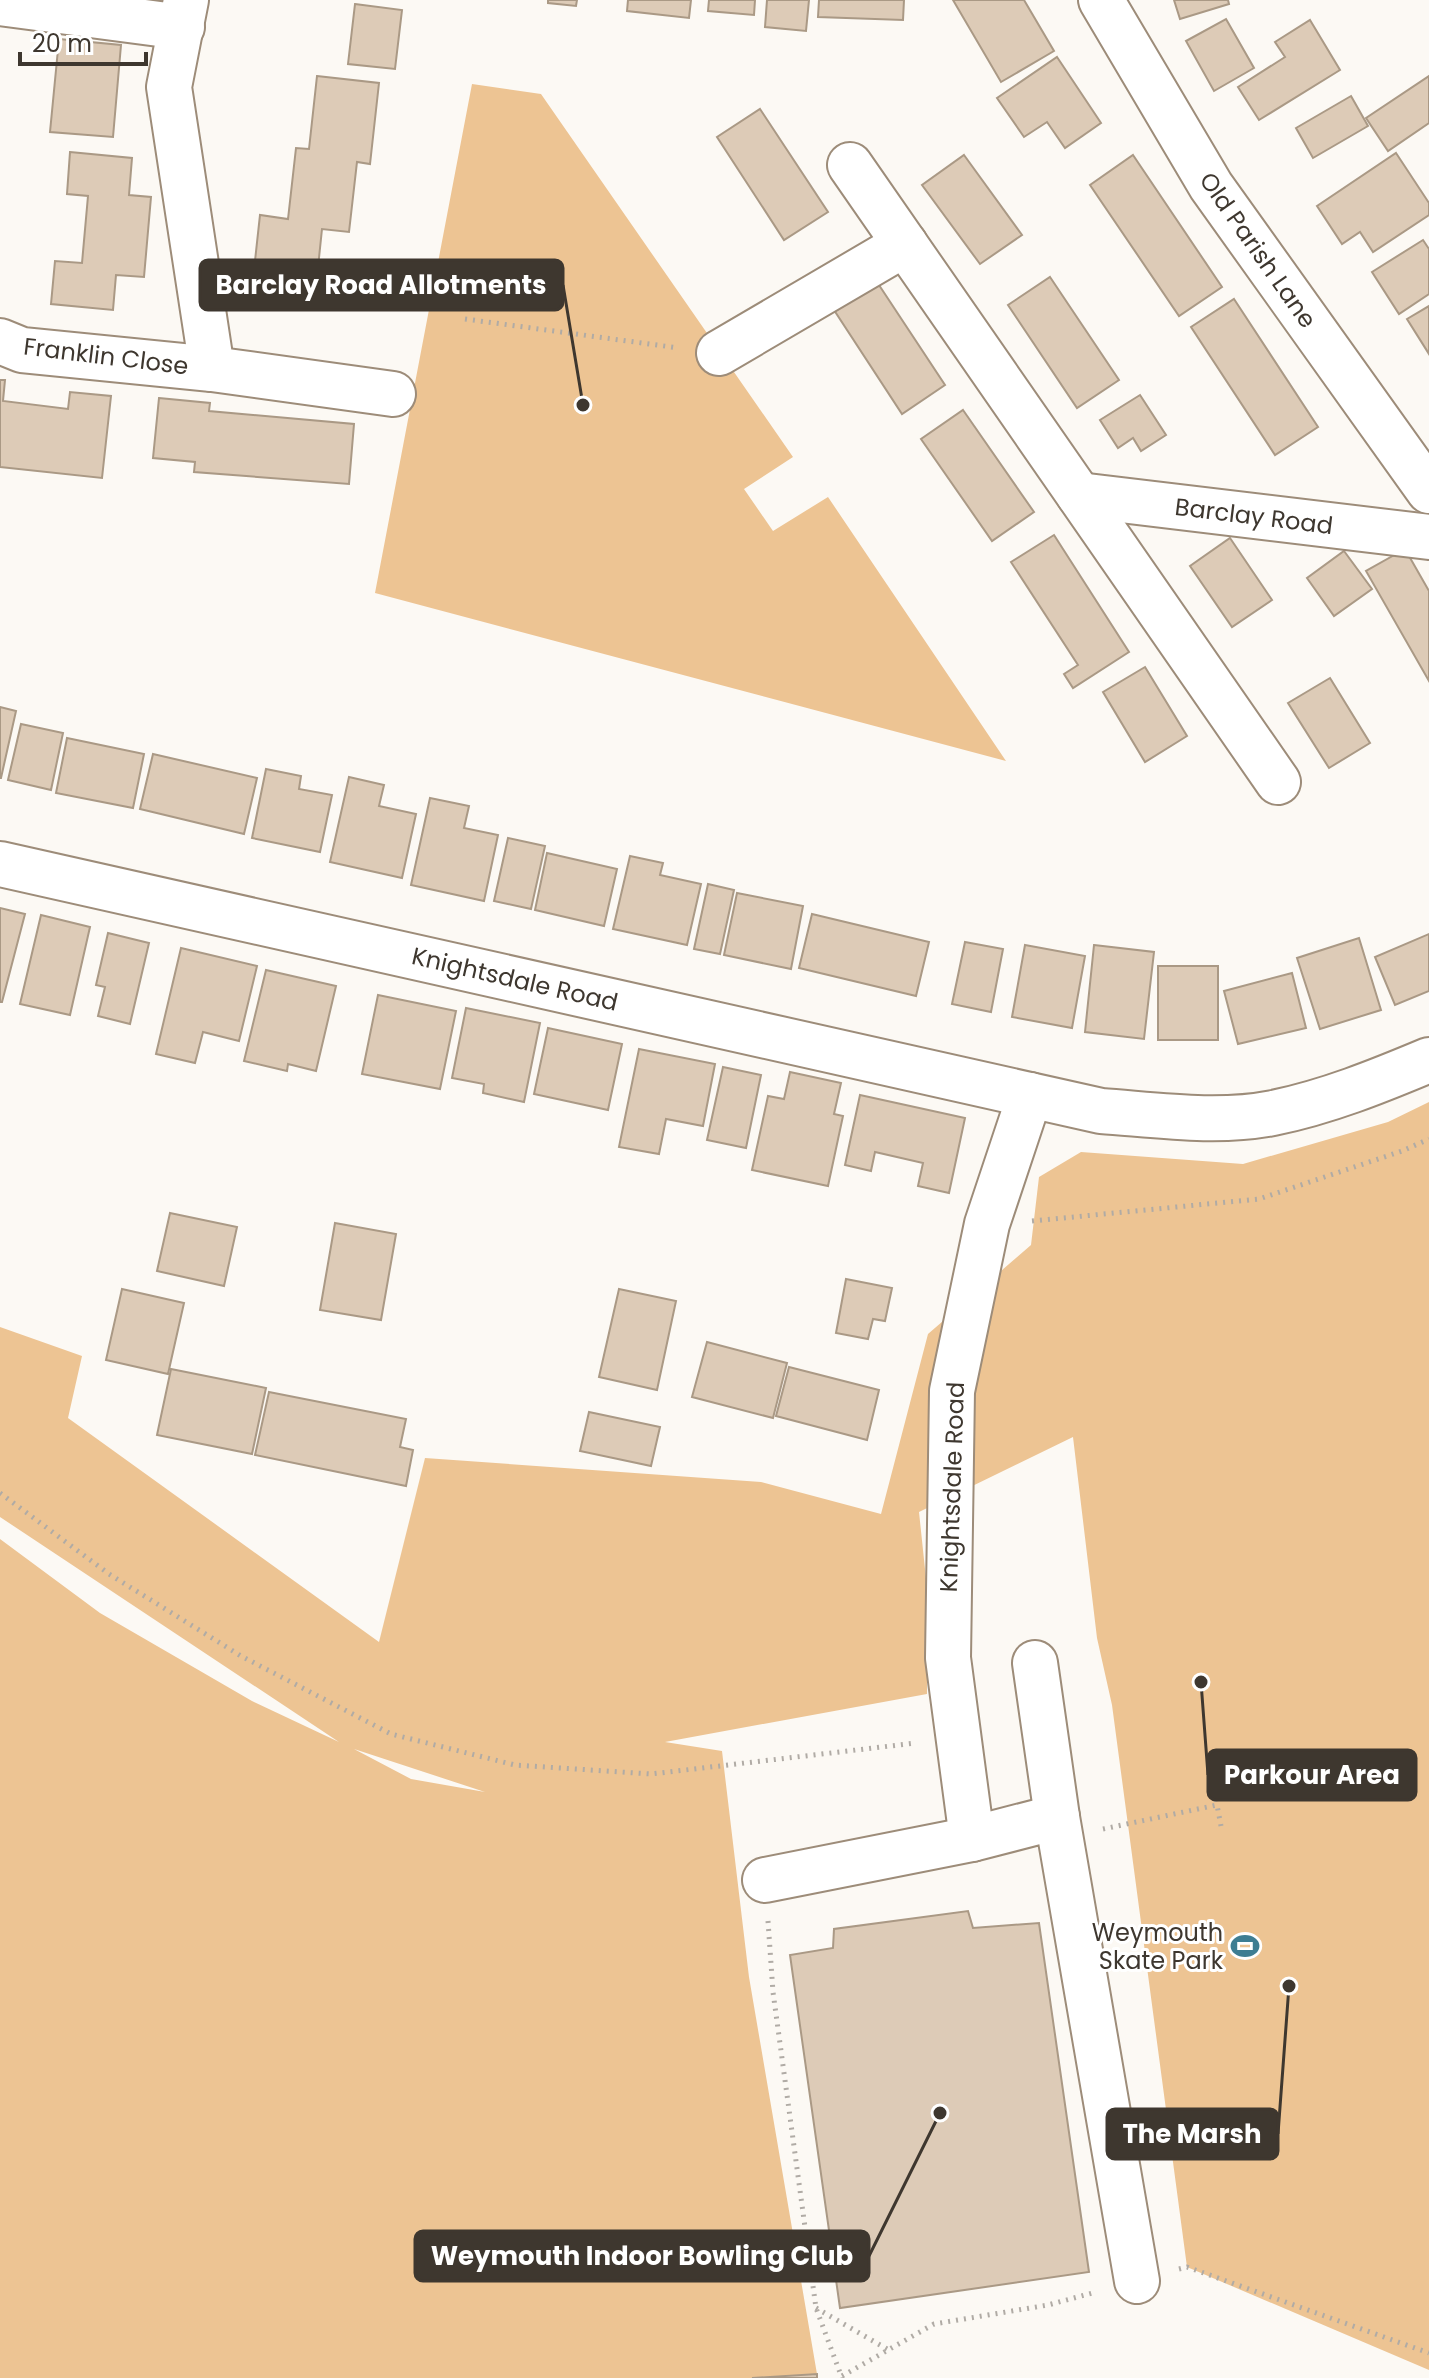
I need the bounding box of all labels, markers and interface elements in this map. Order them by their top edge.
scale bar [20,16,146,66]
text: 20 m [32,27,92,60]
street label: Old Parish Lane [1192,165,1324,335]
callout: Barclay Road Allotments [200,260,563,310]
text: Barclay Road Allotments [215,267,547,303]
street label: Franklin Close [22,330,190,382]
street label: Barclay Road [1173,490,1335,542]
street label: Knightsdale Road [409,939,621,1019]
street label: Knightsdale Road [932,1381,972,1593]
callout: Parkour Area [1208,1750,1416,1800]
text: Parkour Area [1224,1757,1400,1793]
place label: Weymouth Skate Park [1092,1916,1224,1977]
sports icon: Weymouth Skate Park [1230,1931,1260,1961]
callout: The Marsh [1107,2109,1278,2159]
text: The Marsh [1122,2116,1262,2152]
callout: Weymouth Indoor Bowling Club [415,2231,869,2281]
text: Weymouth Indoor Bowling Club [431,2238,853,2274]

